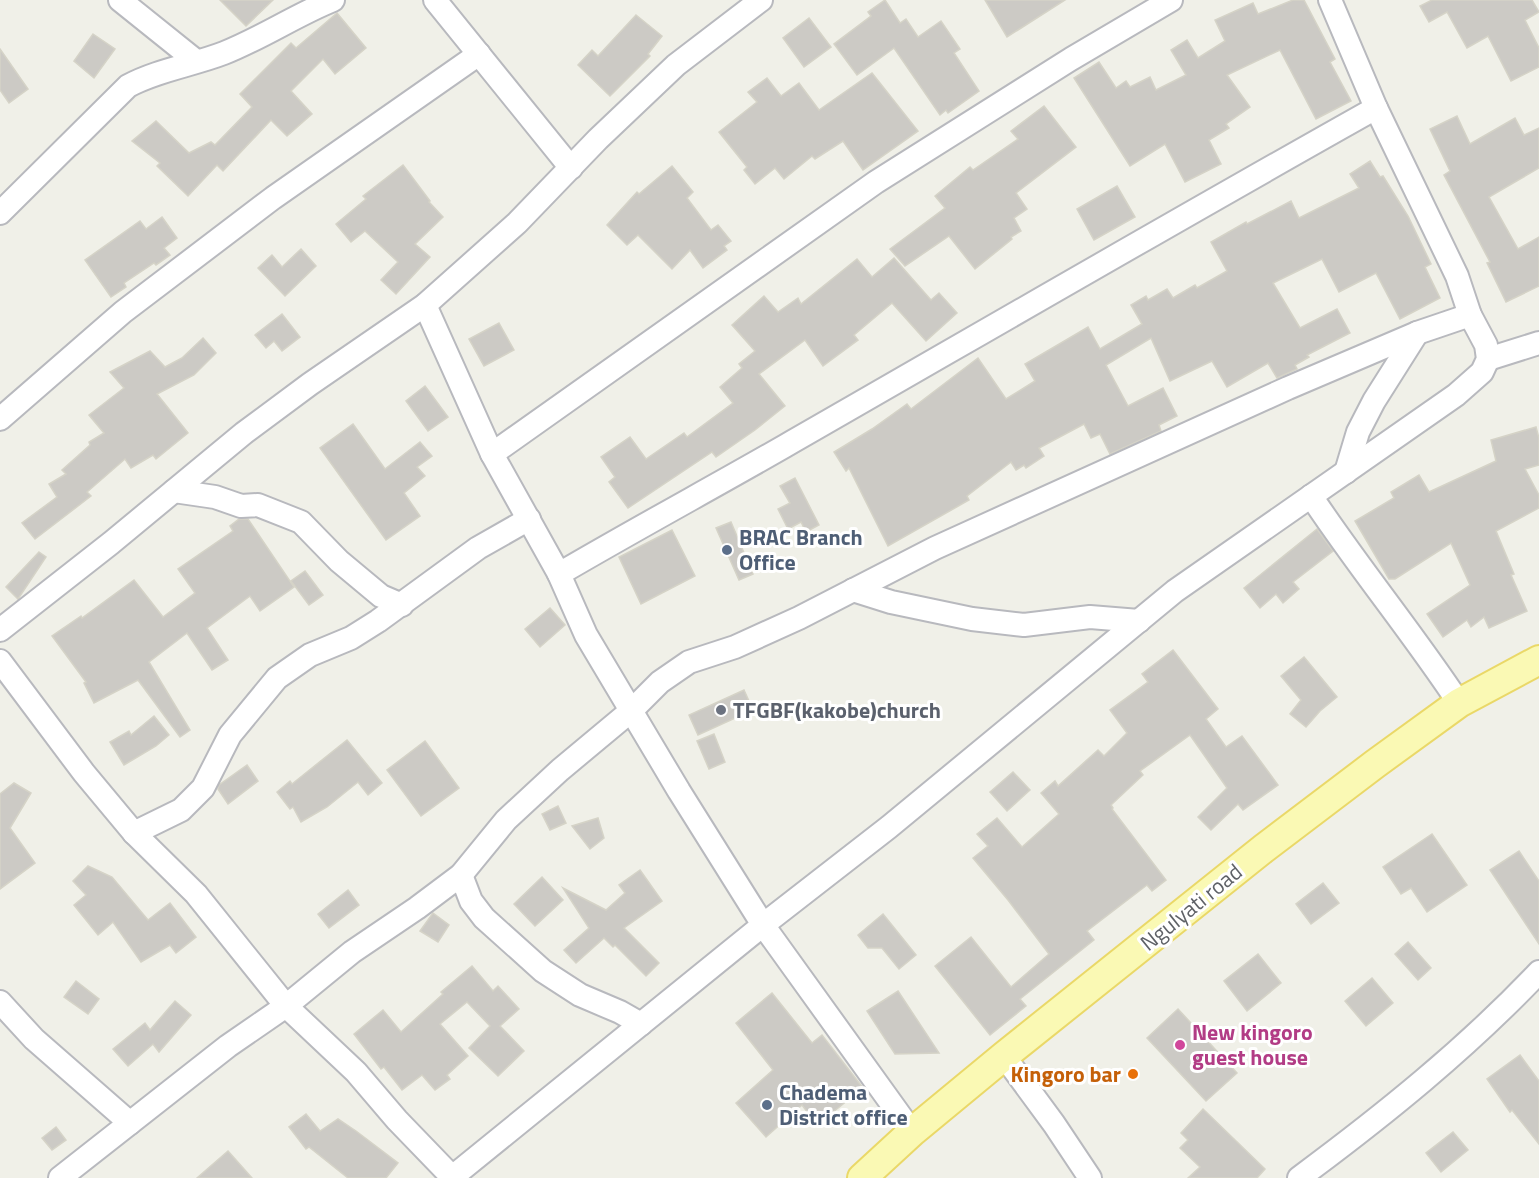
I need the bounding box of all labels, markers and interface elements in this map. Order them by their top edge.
place label: BRAC Branch Office [739,520,863,579]
marker: BRAC Branch Office [720,543,734,557]
place label: TFGBF(kakobe)church [733,693,941,727]
marker: TFGBF(kakobe)church [714,703,728,717]
street label: Ngulyati road [1132,855,1250,959]
place label: New kingoro guest house [1192,1015,1313,1074]
marker: New kingoro guest house [1173,1038,1187,1052]
place label: Kingoro bar [1011,1057,1121,1091]
marker: Kingoro bar [1126,1067,1140,1081]
place label: Chadema District office [779,1075,908,1134]
marker: Chadema District office [760,1098,774,1112]

